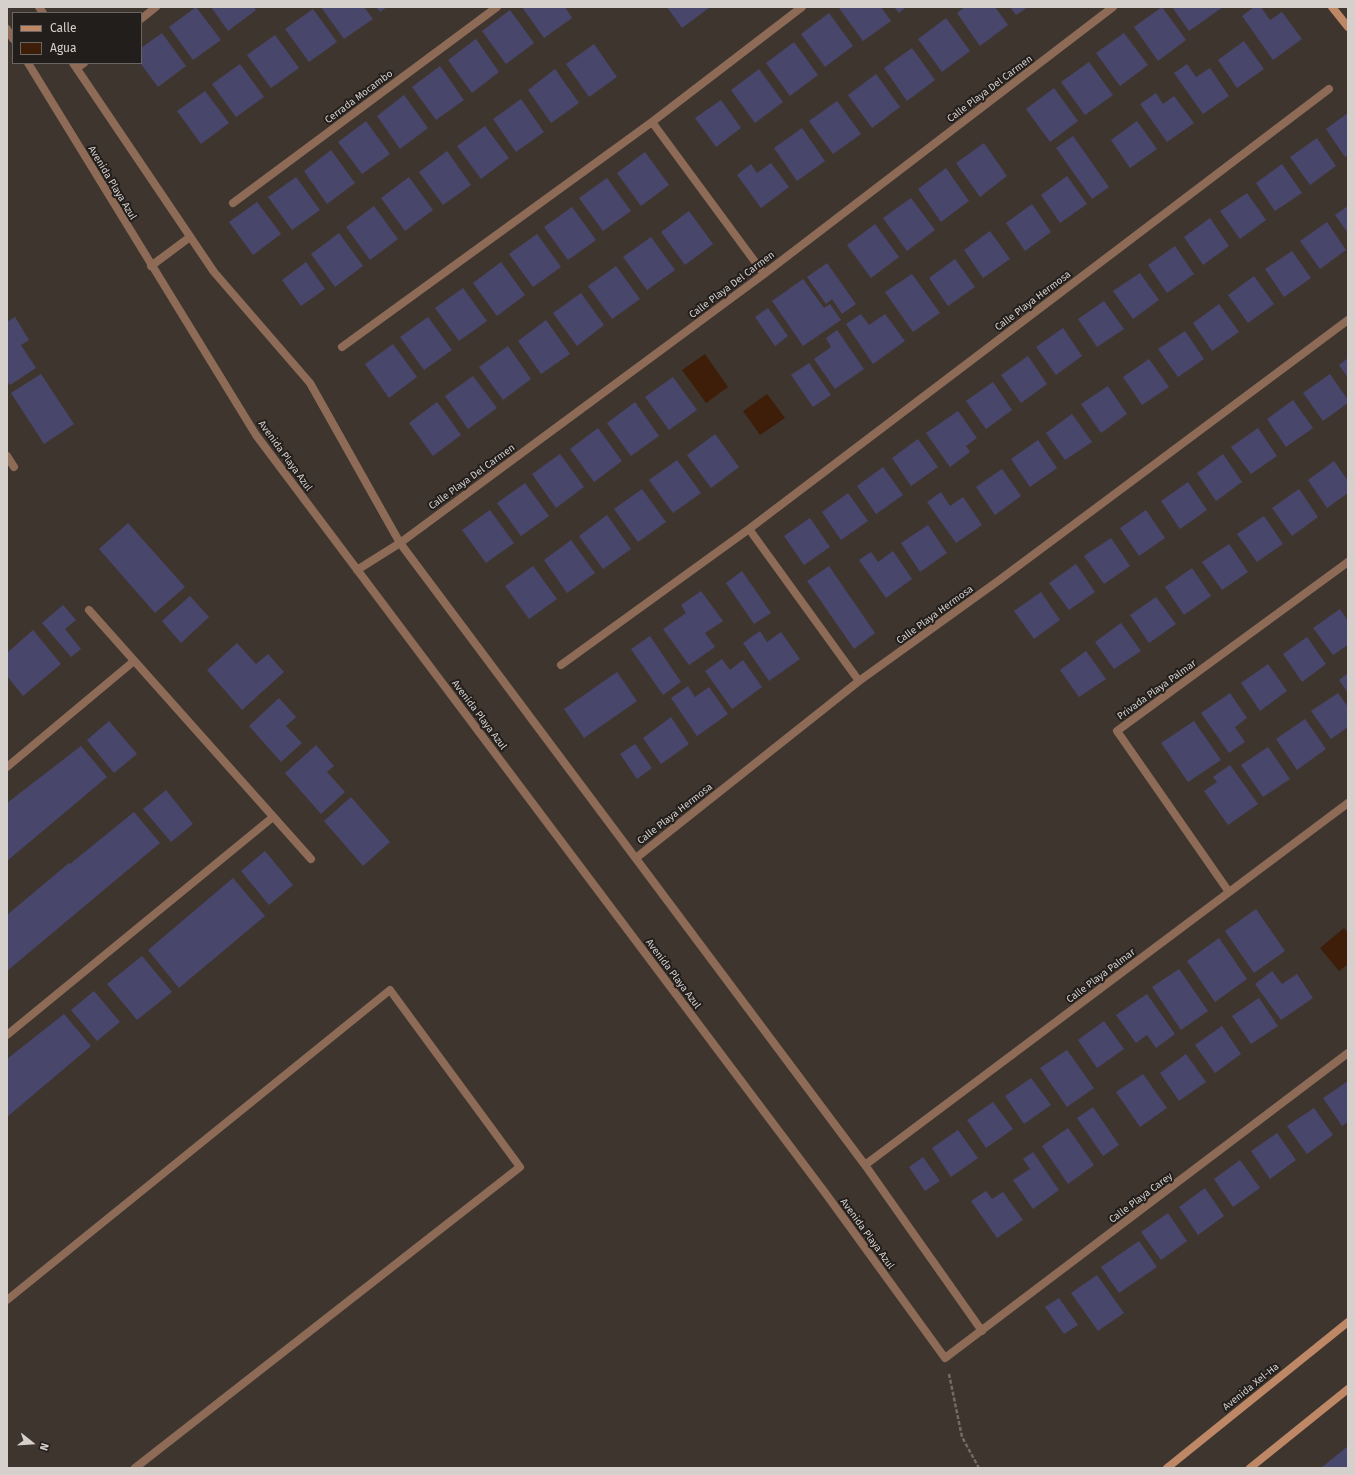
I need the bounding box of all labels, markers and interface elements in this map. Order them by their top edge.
legend [12,12,142,64]
text: Calle [50,21,77,35]
text: Agua [50,41,77,55]
street label: Calle Playa Del Carmen [945,53,1035,125]
street label: Cerrada Mocambo [323,68,395,126]
street label: Avenida Playa Azul [85,144,139,222]
street label: Calle Playa Del Carmen [687,249,777,321]
street label: Calle Playa Hermosa [993,269,1073,333]
street label: Avenida Playa Azul [255,418,315,494]
street label: Calle Playa Del Carmen [427,442,517,512]
street label: Calle Playa Hermosa [894,583,976,647]
street label: Privada Playa Palmar [1115,657,1199,723]
street label: Avenida Playa Azul [449,678,509,752]
street label: Calle Playa Hermosa [635,781,715,847]
street label: Avenida Playa Azul [643,937,703,1011]
street label: Calle Playa Palmar [1064,946,1138,1006]
street label: Calle Playa Carey [1107,1170,1175,1226]
street label: Avenida Playa Azul [837,1196,897,1272]
street label: Avenida Xel-Ha [1221,1361,1281,1413]
north arrow [12,1423,52,1463]
text: N [37,1441,51,1452]

